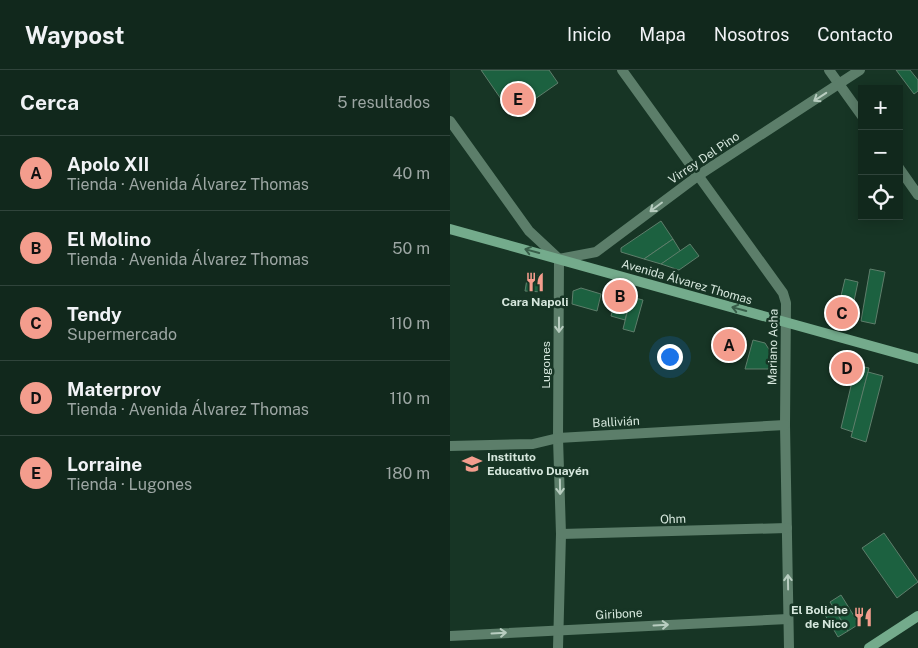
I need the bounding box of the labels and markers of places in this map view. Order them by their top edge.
pin: E [502,80,534,118]
restaurant icon: Cara Napoli [524,271,546,293]
pin: B [604,277,636,315]
pin: C [826,294,858,332]
place label: Cara Napoli [501,295,569,309]
pin: A [713,326,745,364]
pin: D [831,349,863,387]
place label: Instituto Educativo Duayén [487,450,589,478]
school or university icon: Instituto Educativo Duayén [461,453,483,475]
place label: El Boliche de Nico [791,603,848,631]
restaurant icon: El Boliche de Nico [852,606,874,628]

